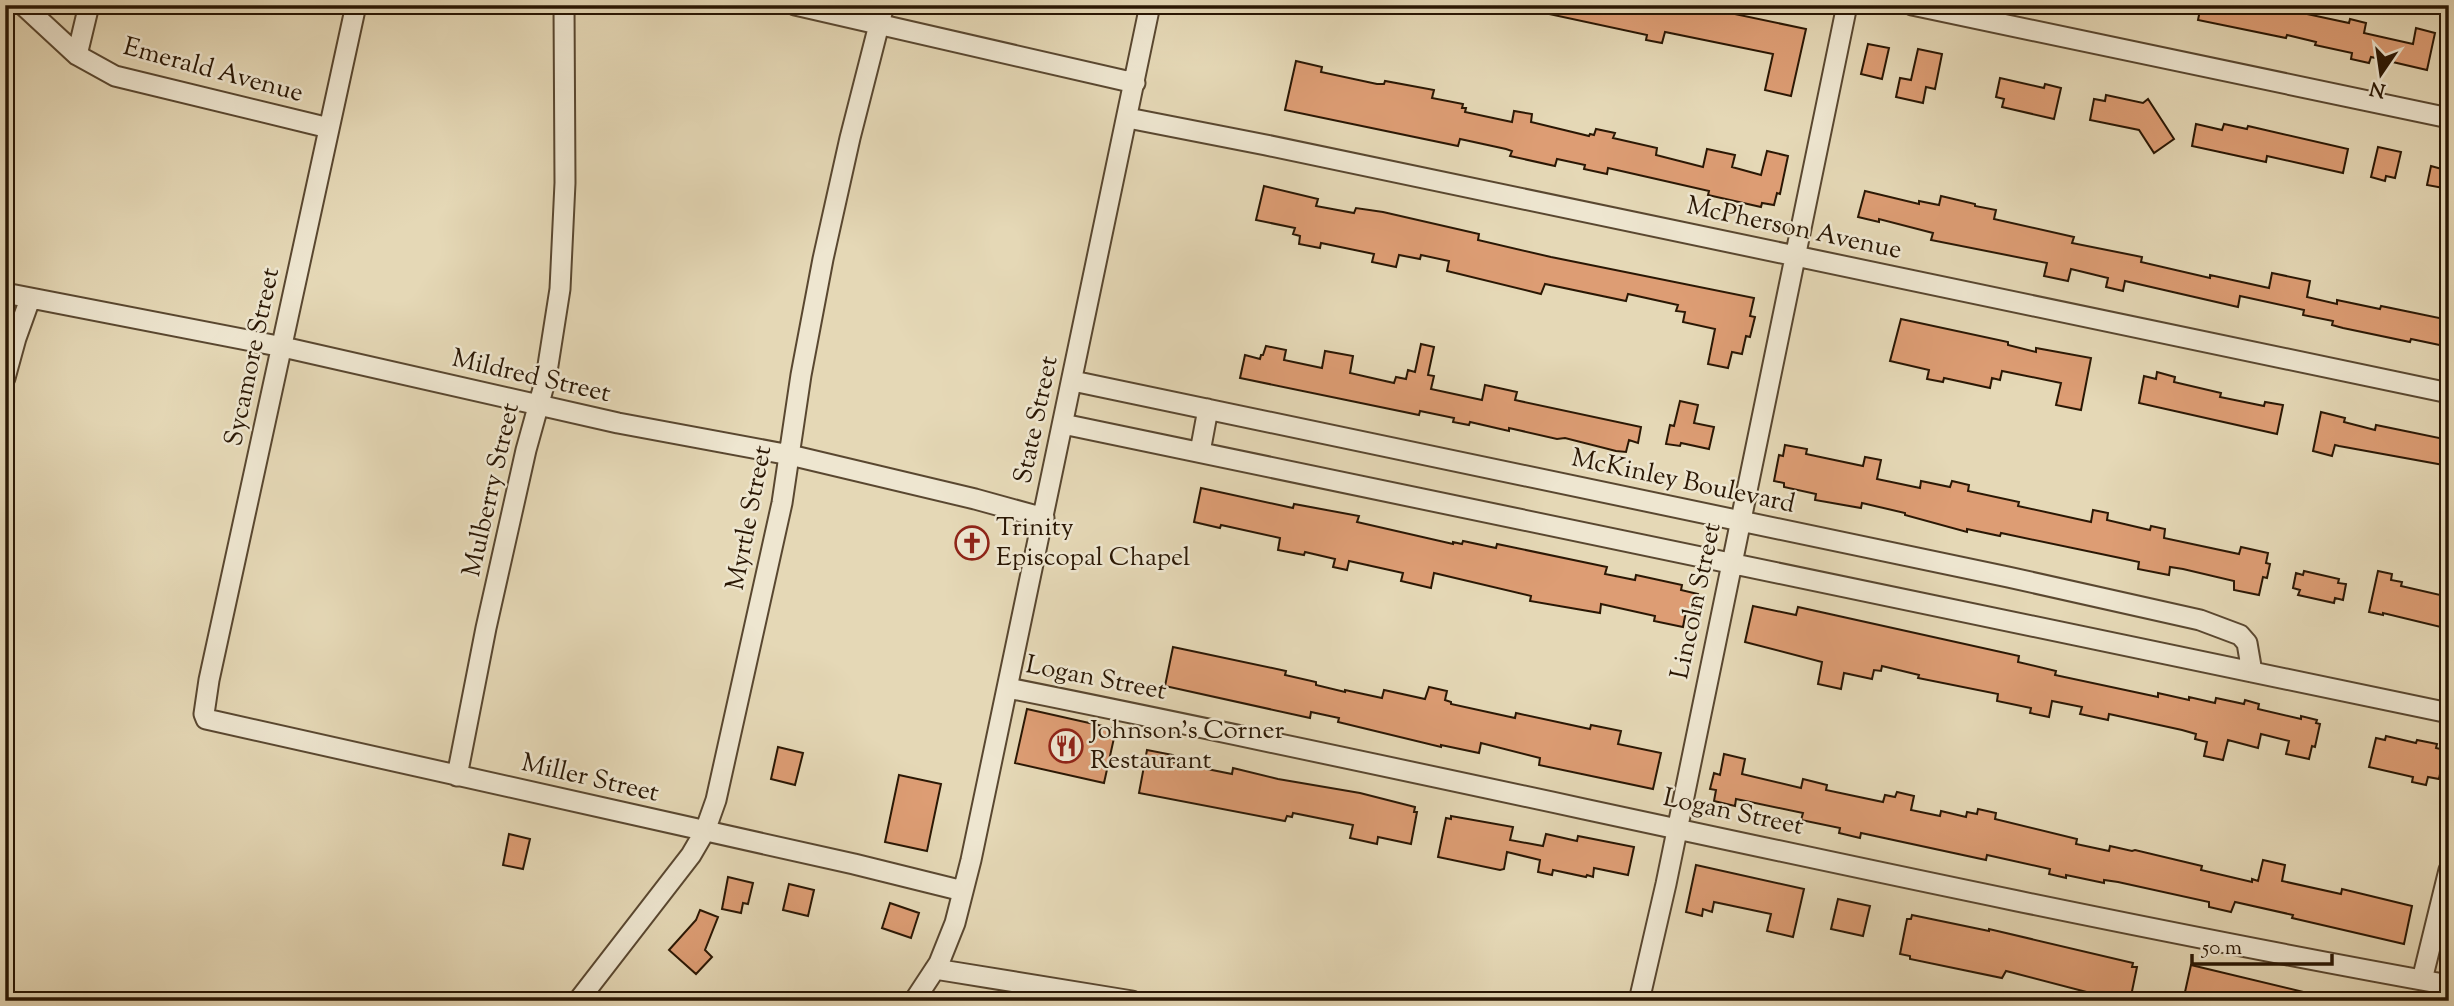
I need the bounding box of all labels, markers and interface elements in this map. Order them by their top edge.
street label: Emerald Avenue [119,29,307,113]
north arrow [2346,38,2416,108]
text: N [2367,73,2388,103]
street label: McPherson Avenue [1683,188,1905,270]
street label: Sycamore Street [216,264,290,450]
street label: Mildred Street [448,341,614,413]
street label: State Street [1005,353,1069,487]
street label: Mulberry Street [454,399,530,581]
street label: McKinley Boulevard [1568,440,1799,524]
street label: Myrtle Street [718,442,782,594]
place label: Trinity Episcopal Chapel [996,510,1190,577]
street label: Lincoln Street [1662,519,1732,683]
church icon: Trinity Episcopal Chapel [953,524,991,562]
street label: Logan Street [1022,647,1170,711]
place label: Johnson's Corner Restaurant [1088,713,1285,780]
restaurant icon: Johnson's Corner Restaurant [1047,727,1085,765]
street label: Miller Street [518,745,663,813]
street label: Logan Street [1659,780,1807,846]
scale bar [2192,922,2332,966]
text: 50 m [2201,934,2242,964]

